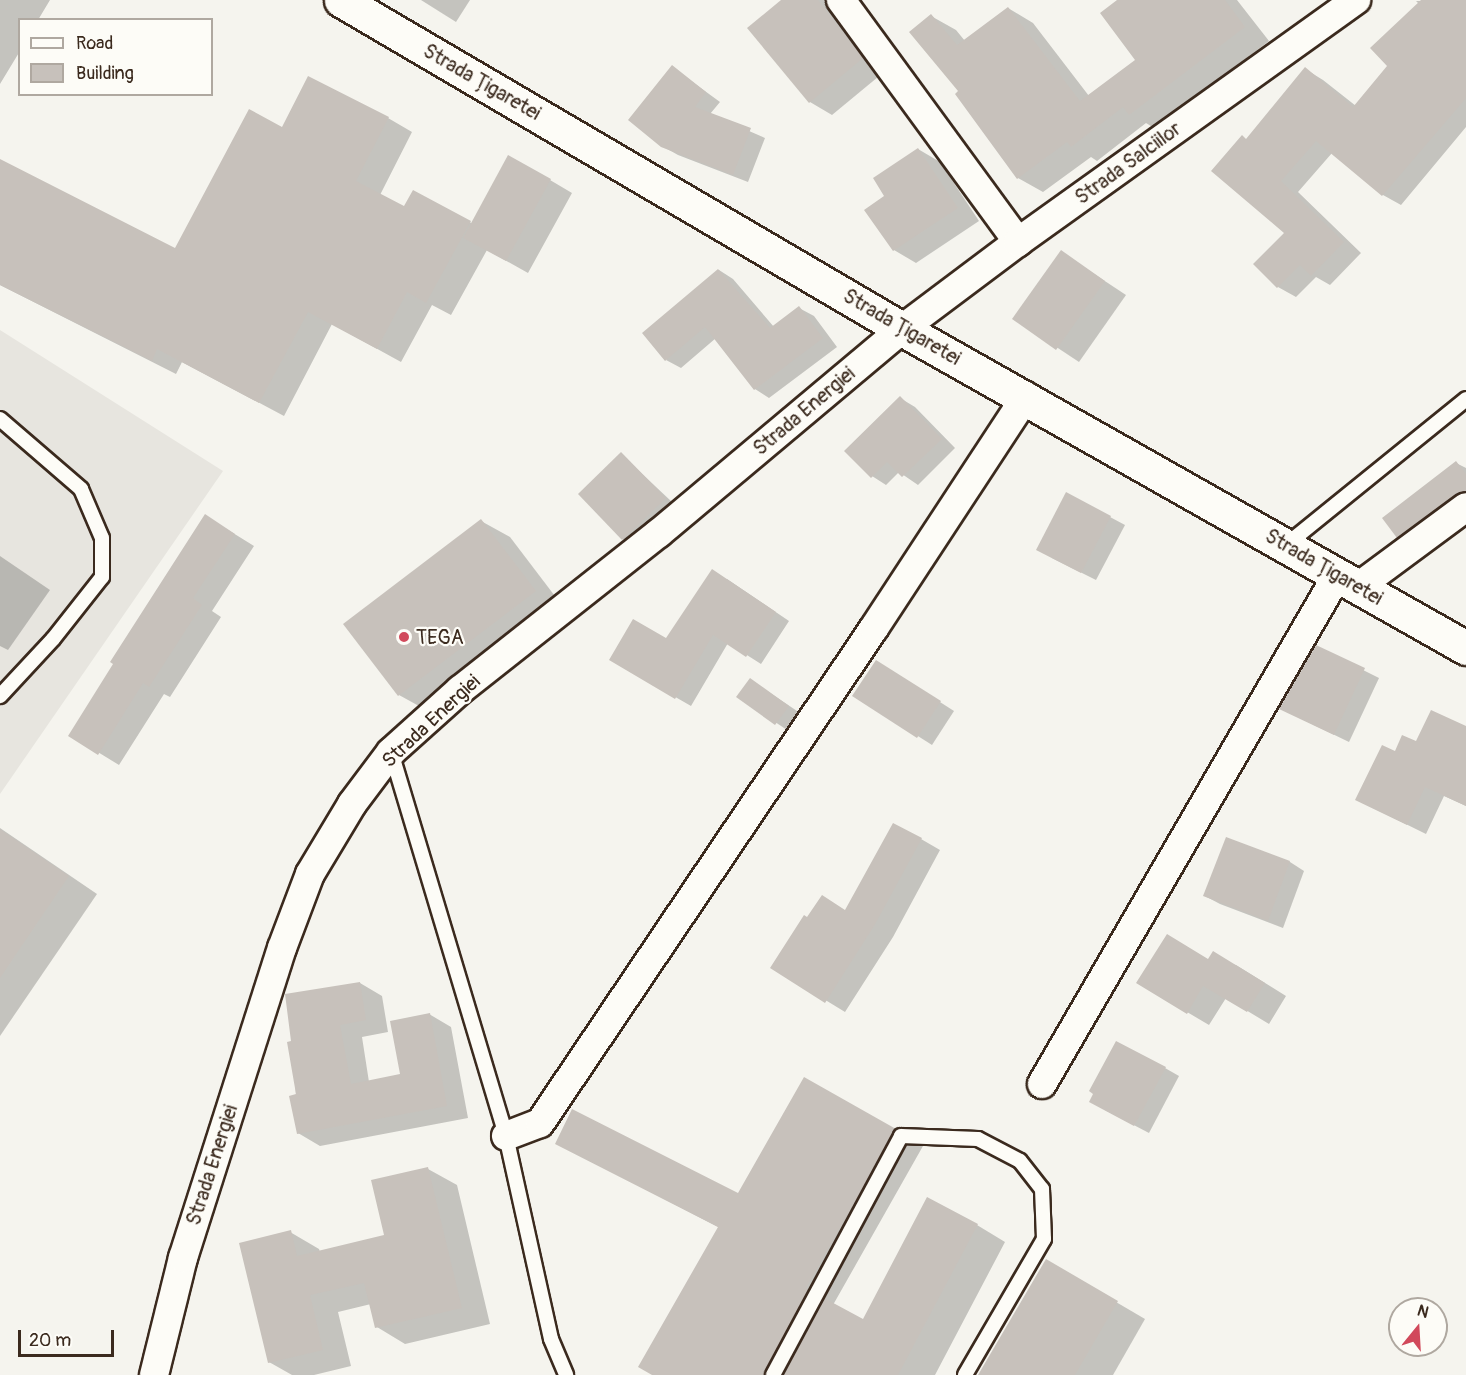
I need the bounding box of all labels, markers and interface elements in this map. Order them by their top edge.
legend [18,18,213,96]
text: Road [76,32,113,55]
street label: Strada Țigaretei [419,39,545,125]
text: Building [76,62,134,85]
street label: Strada Salciilor [1070,116,1186,210]
street label: Strada Țigaretei [839,284,965,370]
street label: Strada Energiei [748,362,860,460]
street label: Strada Țigaretei [1261,524,1387,610]
place label: TEGA [416,625,464,649]
marker: TEGA [397,630,411,644]
street label: Strada Energiei [377,669,485,773]
street label: Strada Energiei [181,1102,243,1228]
north arrow [1388,1297,1448,1357]
text: N [1415,1301,1431,1323]
scale bar [21,1318,117,1356]
text: 20 m [29,1329,71,1352]

